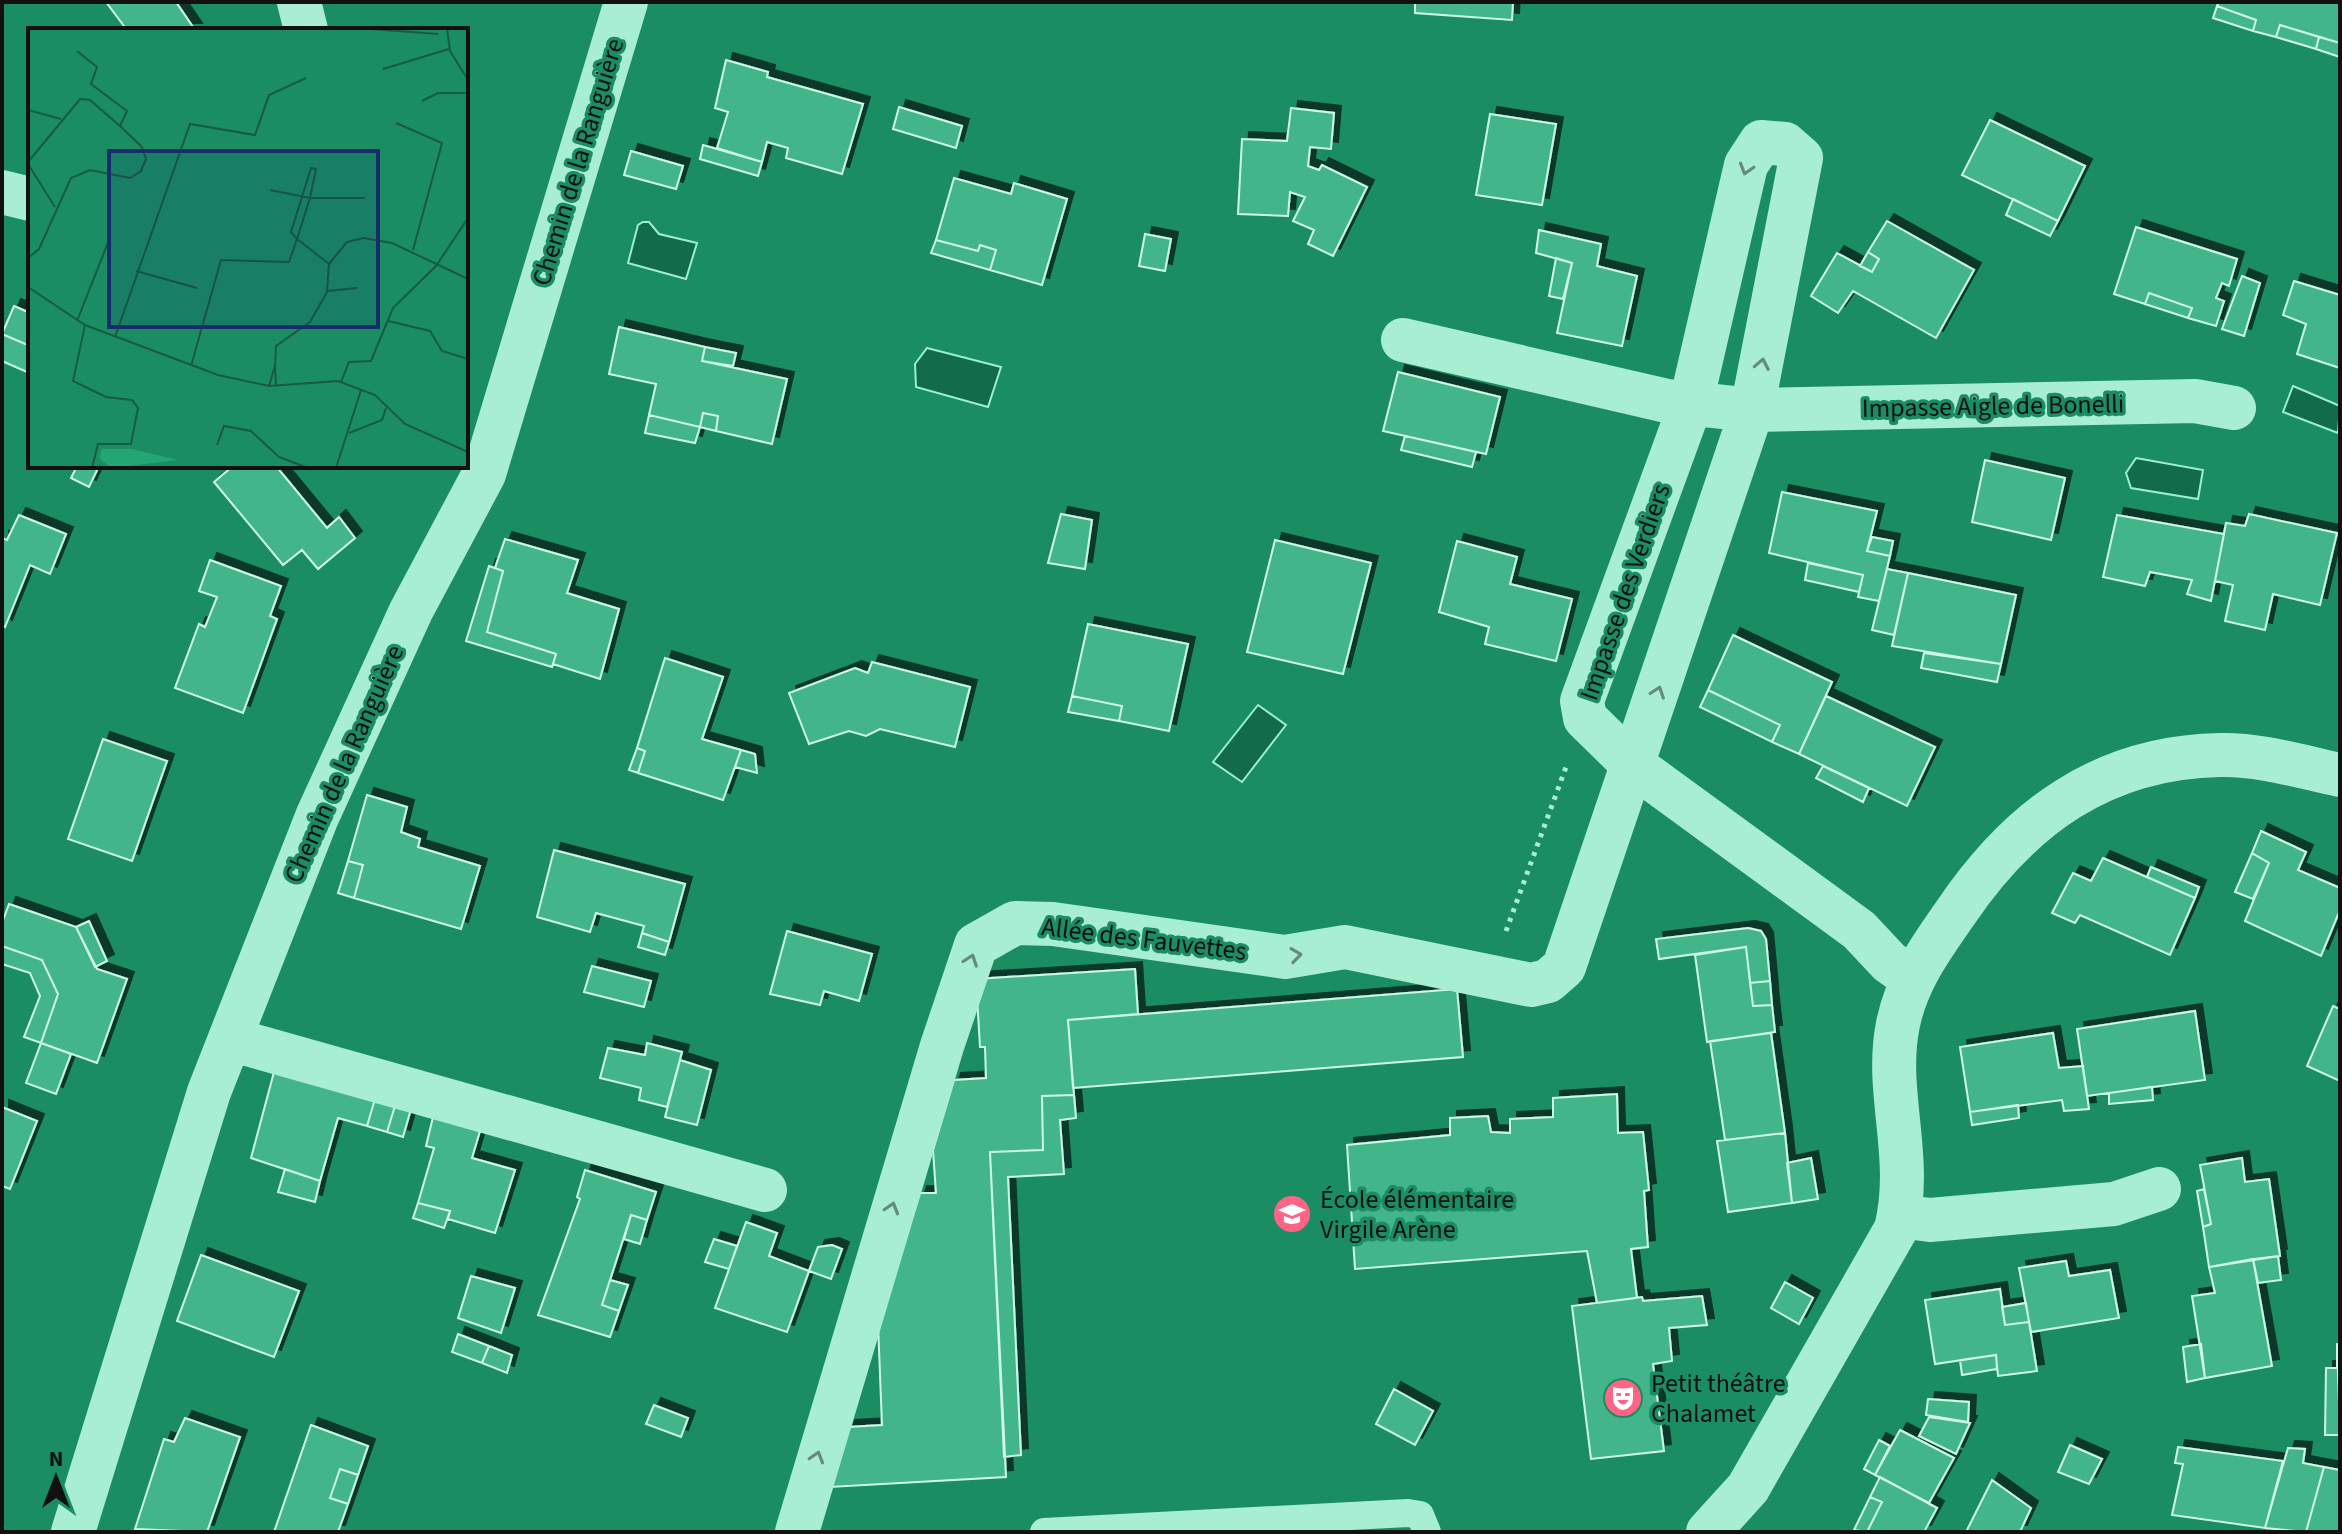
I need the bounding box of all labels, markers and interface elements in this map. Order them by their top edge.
inset map [28,28,468,468]
street label: Chemin de la Ranguière [523,34,633,290]
one-way arrow [1739,162,1755,176]
one-way arrow [1752,357,1769,371]
street label: Impasse Aigle de Bonelli [1861,385,2125,427]
street label: Impasse des Verdiers [1571,479,1679,705]
street label: Chemin de la Ranguière [275,639,413,889]
one-way arrow [1649,685,1665,699]
street label: Allée des Fauvettes [1039,908,1249,970]
one-way arrow [1289,947,1303,964]
one-way arrow [962,954,978,968]
place label: École élémentaire Virgile Arène [1320,1181,1514,1248]
school or university icon: École élémentaire Virgile Arène [1271,1193,1313,1235]
one-way arrow [883,1202,899,1215]
place label: Petit théâtre Chalamet [1651,1365,1786,1432]
theatre icon: Petit théâtre Chalamet [1602,1377,1644,1419]
north arrow [16,1438,96,1518]
text: N [49,1443,63,1475]
one-way arrow [808,1450,824,1464]

